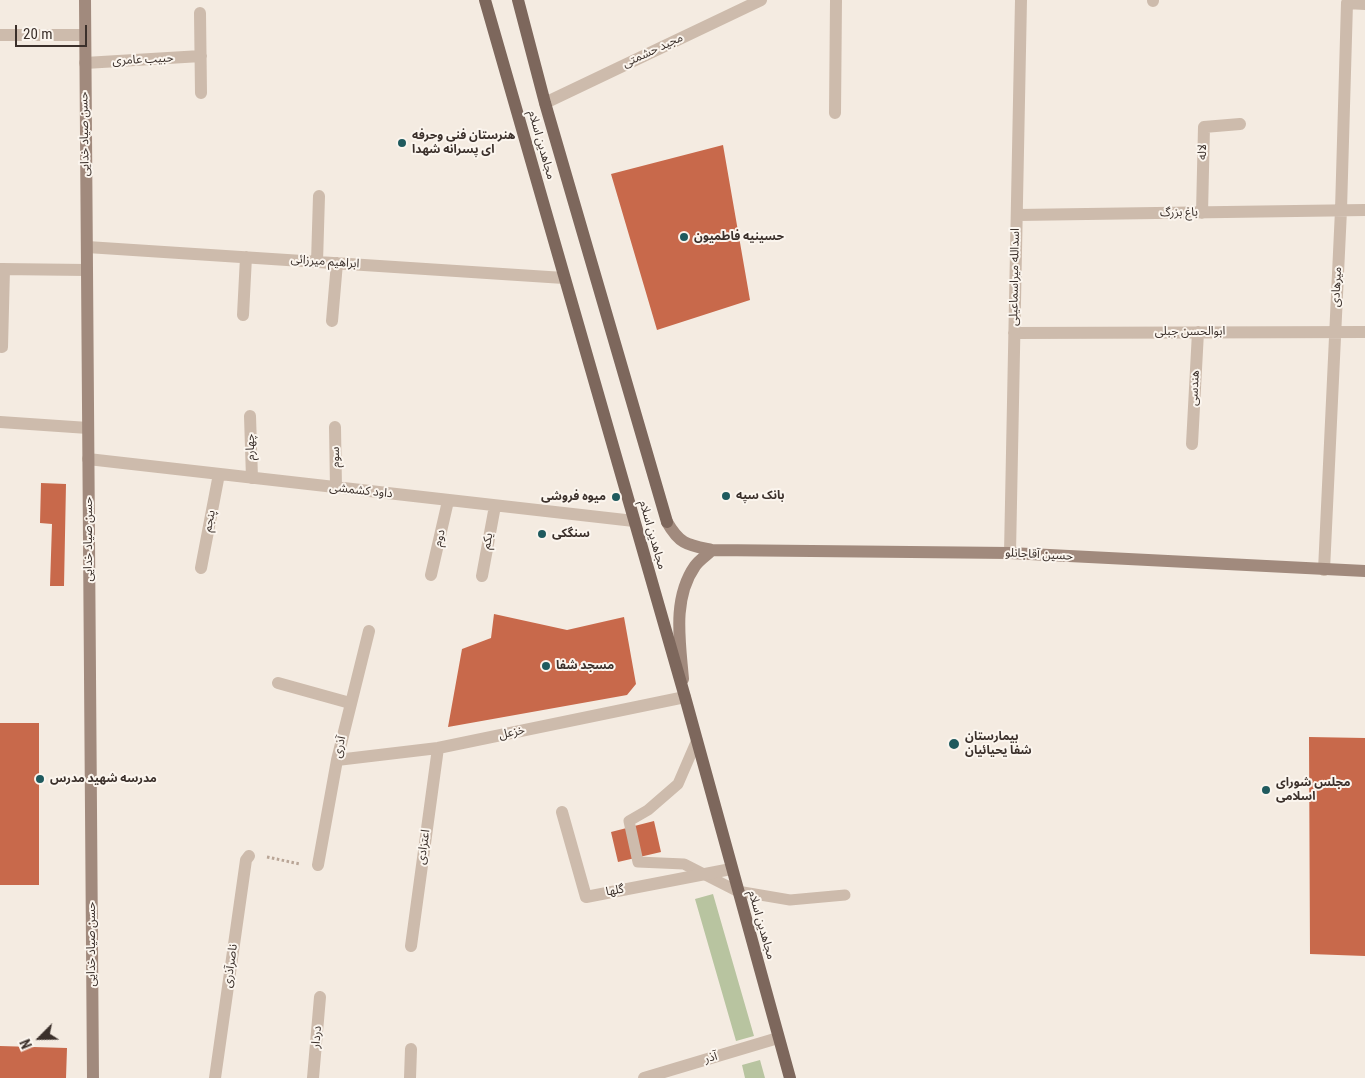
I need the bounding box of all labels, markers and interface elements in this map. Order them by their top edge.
scale bar [18,15,90,47]
text: 20 m [23,25,53,43]
street label: مجید حشمتی [620,31,686,71]
street label: حبیب عامری [112,51,174,69]
street label: حسن صیاد خدایی [77,91,93,177]
street label: مجاهدین اسلام [524,109,558,181]
place label: هنرستان فنی وحرفه ای پسرانه شهدا [412,129,515,157]
marker: هنرستان فنی وحرفه ای پسرانه شهدا [396,137,408,149]
street label: لاله [1196,144,1210,160]
street label: باغ بزرگ [1160,205,1198,221]
street label: اسدالله میراسماعیلی [1007,228,1023,326]
place label: حسینیه فاطمیون [694,230,784,244]
marker: حسینیه فاطمیون [678,231,690,243]
street label: ابراهیم میرزائی [290,252,360,272]
street label: میرهادی [1329,267,1345,307]
street label: ابوالحسن جبلی [1155,325,1225,339]
street label: هندسی [1187,370,1203,406]
street label: چهارم [244,434,258,460]
street label: سوم [329,446,343,468]
street label: داود کشمشی [329,481,393,501]
place label: بانک سپه [736,489,785,503]
place label: میوه فروشی [541,490,606,504]
marker: بانک سپه [720,490,732,502]
marker: میوه فروشی [610,491,622,503]
street label: حسن صیاد خدایی [82,497,96,581]
street label: مجاهدین اسلام [635,499,669,571]
street label: پنجم [201,509,219,533]
place label: سنگکی [552,527,590,541]
street label: دوم [431,528,449,548]
marker: سنگکی [536,528,548,540]
street label: یکم [479,532,497,550]
street label: حسین آقاجانلو [1005,546,1073,564]
place label: مسجد شفا [556,659,614,673]
marker: مسجد شفا [540,660,552,672]
street label: خزعل [498,723,526,743]
place label: بیمارستان شفا یحیائیان [965,730,1032,758]
street label: آذری [331,735,349,759]
marker: بیمارستان شفا یحیائیان [947,737,961,751]
place label: مدرسه شهید مدرس [50,772,157,786]
marker: مدرسه شهید مدرس [34,773,46,785]
place label: مجلس شورای اسلامی [1276,776,1350,804]
marker: مجلس شورای اسلامی [1260,784,1272,796]
street label: اعتزادی [414,828,434,866]
street label: گلها [605,882,625,900]
street label: مجاهدین اسلام [744,889,778,961]
street label: حسن صیاد خدایی [85,902,99,986]
street label: ناصرآذری [221,943,241,989]
north arrow [15,1013,65,1063]
street label: دردار [309,1025,325,1049]
text: N [17,1037,35,1051]
street label: آذر [703,1049,719,1067]

